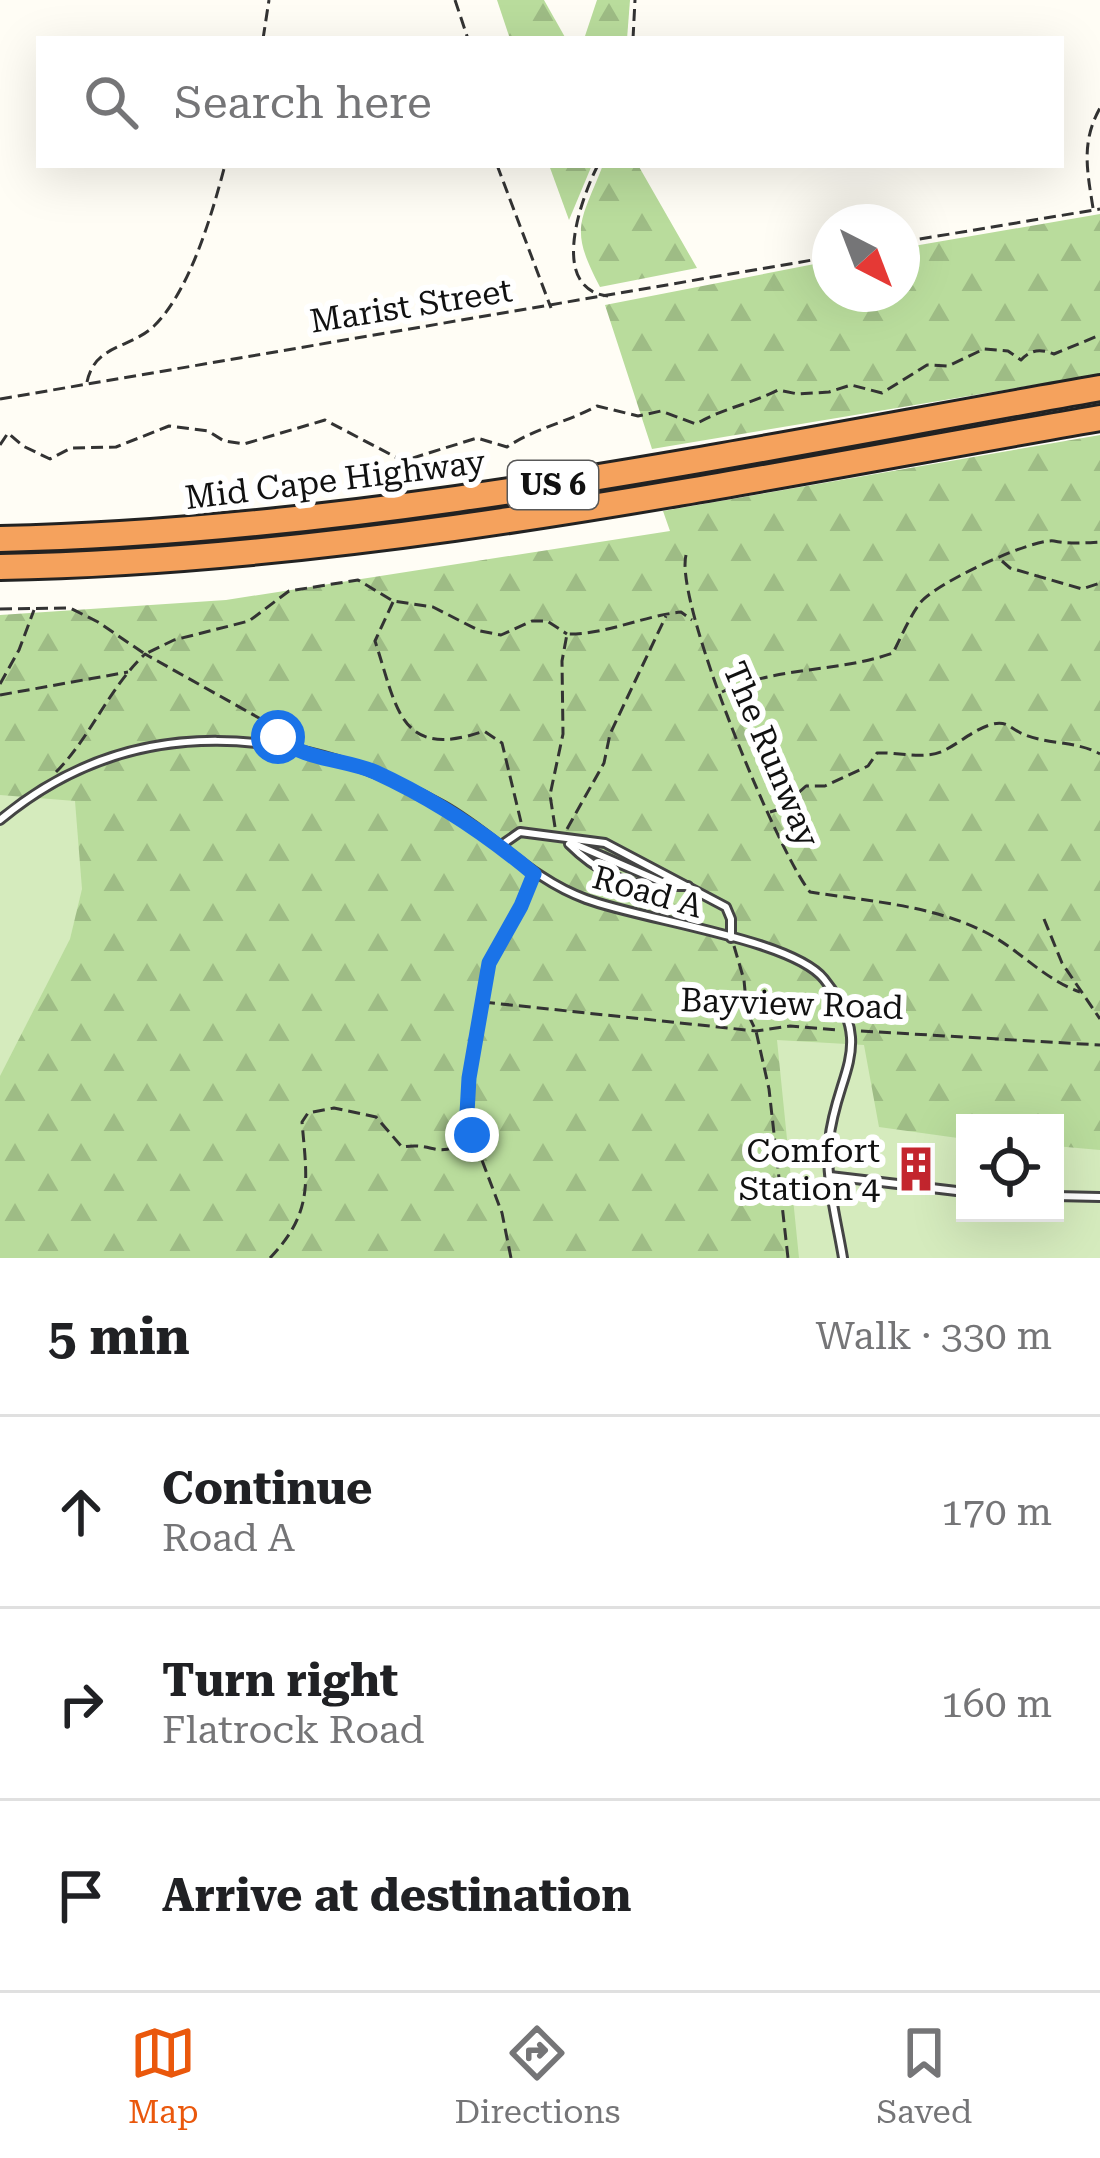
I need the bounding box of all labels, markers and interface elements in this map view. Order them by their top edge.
search box [36,36,1064,168]
icon: search [78,69,144,135]
text: Search here [174,76,432,129]
north arrow [812,204,920,312]
street label: Marist Street [307,270,515,341]
street label: Mid Cape Highway [183,442,488,517]
road number: US 6 [508,461,598,509]
street label: The Runway [715,656,828,853]
route start [251,710,305,764]
street label: Road A [588,857,707,926]
street label: Bayview Road [680,980,904,1027]
route end [445,1108,499,1162]
map controls [956,1114,1064,1222]
button: locate [956,1114,1064,1222]
place label: Comfort Station 4 [739,1131,881,1208]
building icon: Comfort Station 4 [891,1144,941,1194]
text: 5 min [48,1307,190,1366]
text: Walk · 330 m [816,1313,1052,1359]
text: Continue [162,1462,373,1515]
icon: ahead [48,1479,114,1545]
text: 170 m [941,1489,1052,1535]
text: Road A [162,1515,295,1561]
text: Turn right [162,1654,398,1707]
icon: right [48,1671,114,1737]
text: 160 m [941,1681,1052,1727]
text: Flatrock Road [162,1707,425,1753]
icon: arrive [48,1863,114,1929]
text: Arrive at destination [162,1869,631,1922]
tab: Map [128,2020,199,2131]
tab: Directions [454,2020,620,2131]
tab: Saved [876,2020,972,2131]

